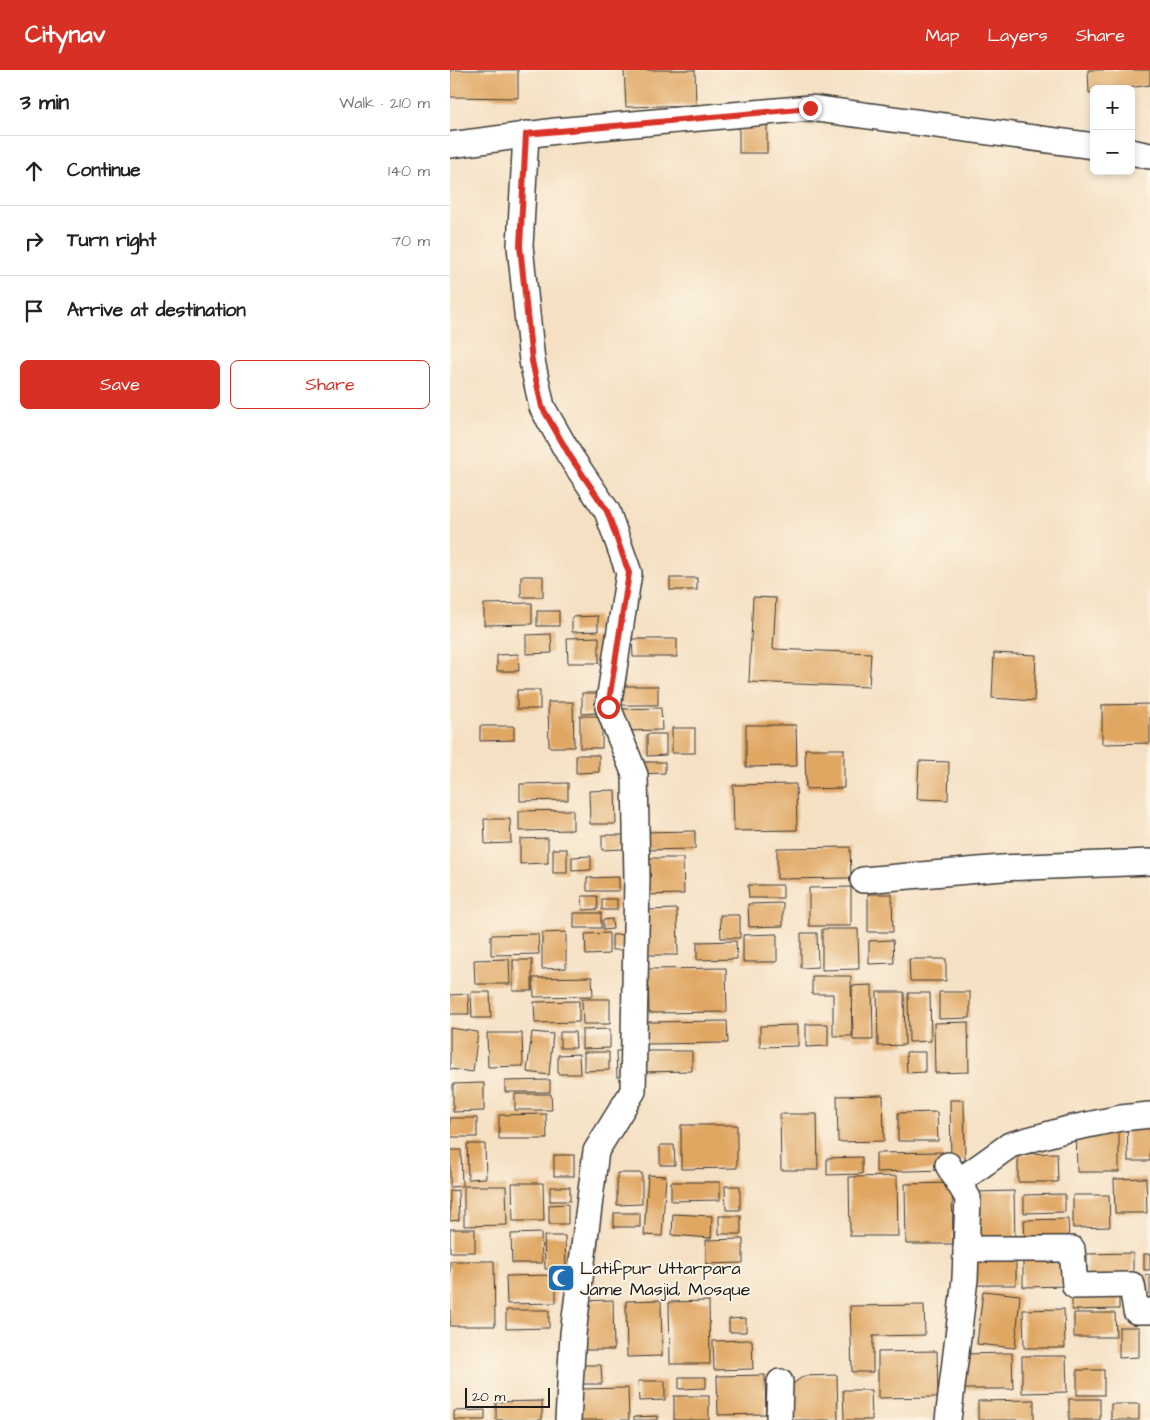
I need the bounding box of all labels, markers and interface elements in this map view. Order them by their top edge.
text: Citynav [25,18,105,52]
text: Map [925,23,959,48]
text: Layers [987,23,1048,48]
text: Share [1076,23,1125,48]
map controls [1090,85,1135,175]
button: + [1090,85,1135,130]
text: 3 min [20,88,69,117]
text: Walk · 210 m [339,92,430,114]
route end [799,97,822,120]
button: − [1090,130,1135,175]
icon: ahead [20,157,48,185]
text: Continue [67,157,141,184]
text: 140 m [388,160,430,182]
icon: right [20,227,48,255]
text: Turn right [67,227,156,254]
text: 70 m [391,230,430,252]
icon: arrive [20,297,48,325]
text: Arrive at destination [67,297,246,324]
button: Save [20,360,220,409]
button: Share [230,360,430,409]
route start [597,696,620,719]
place label: Latifpur Uttarpara Jame Masjid, Mosque [580,1256,751,1302]
mosque icon: Latifpur Uttarpara Jame Masjid, Mosque [546,1263,576,1293]
scale bar [465,1385,550,1408]
text: 20 m [472,1387,505,1407]

